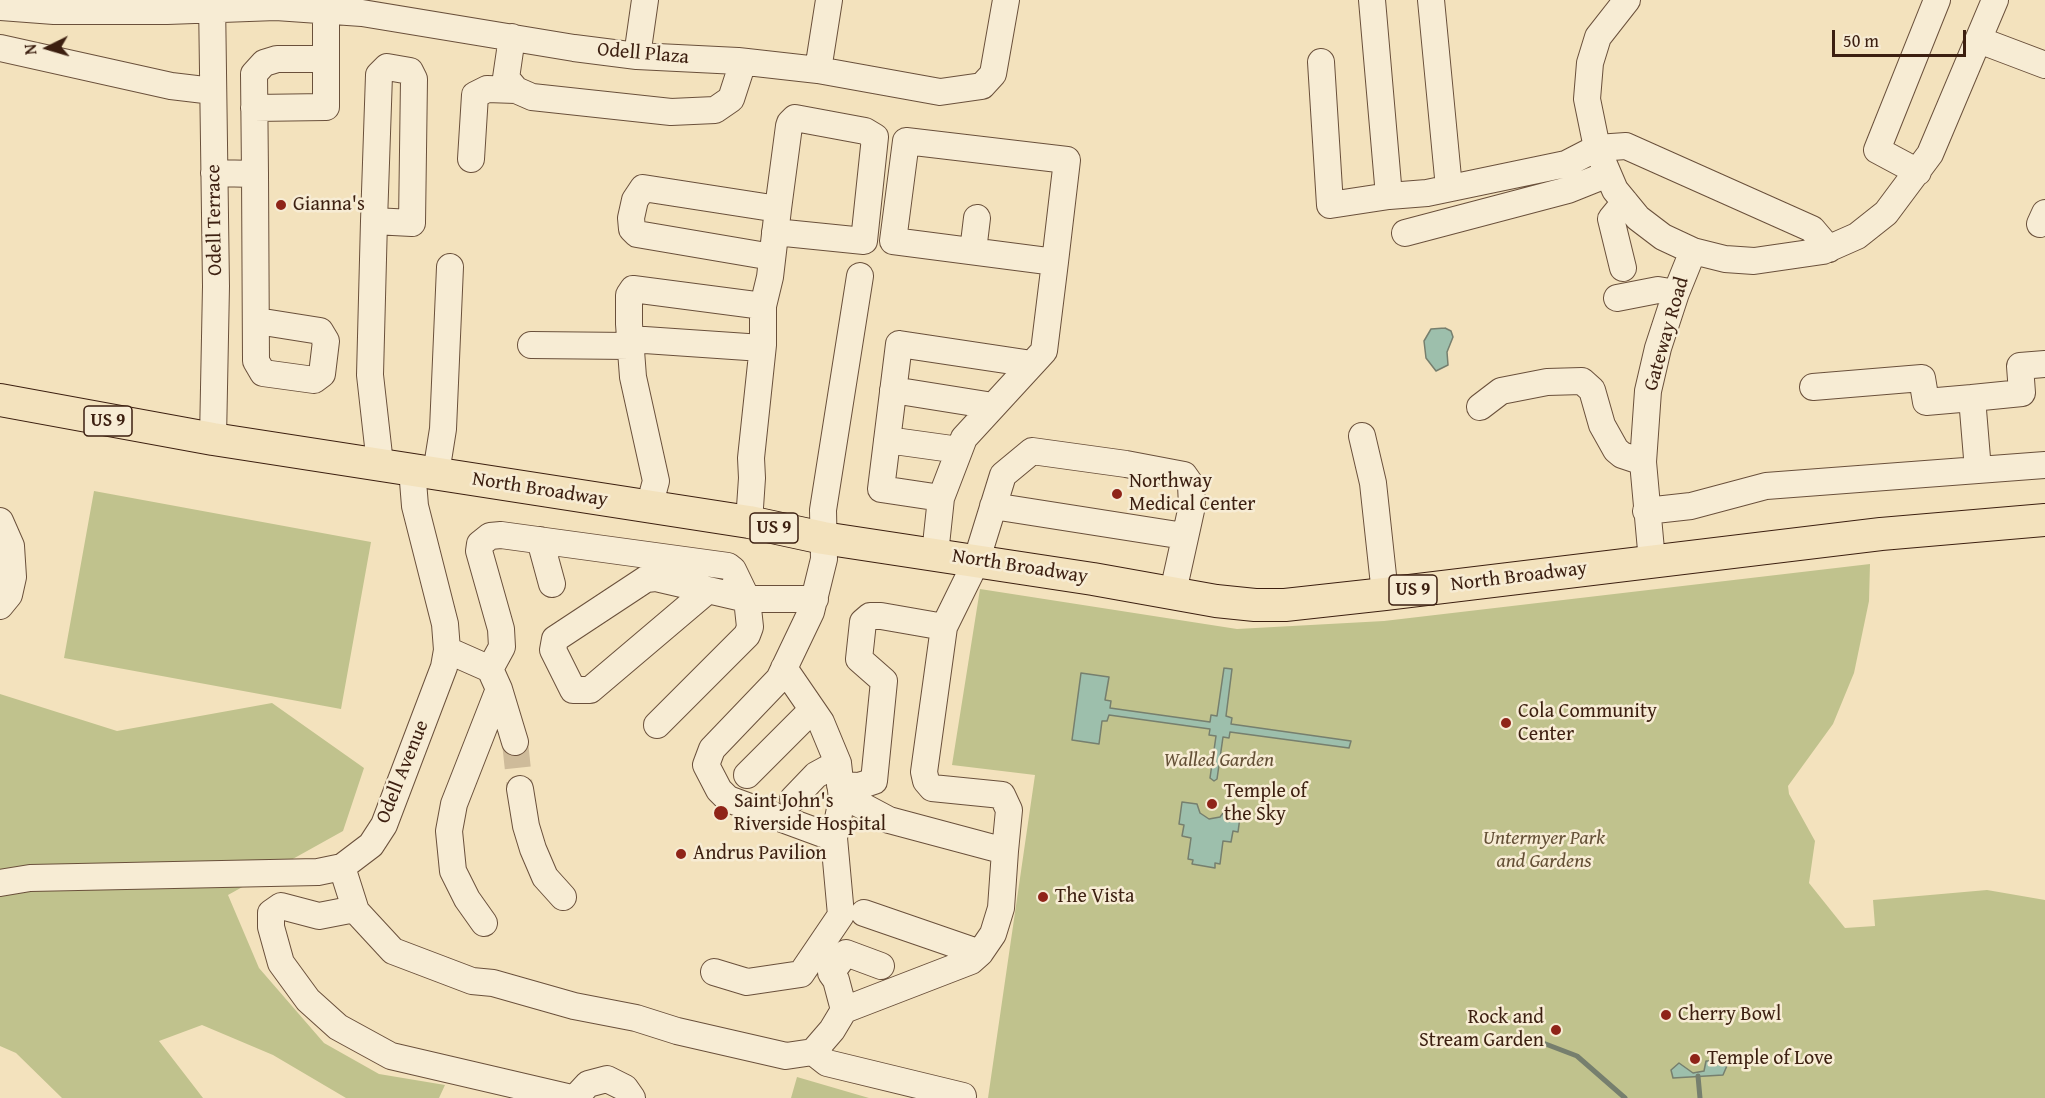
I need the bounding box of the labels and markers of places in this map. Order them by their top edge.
place label: Gianna's [293,193,365,217]
marker: Gianna's [274,198,288,212]
place label: Northway Medical Center [1129,470,1256,517]
marker: Northway Medical Center [1110,487,1124,501]
place label: Cola Community Center [1518,700,1657,747]
marker: Cola Community Center [1499,716,1513,730]
place label: Temple of the Sky [1224,780,1307,827]
place label: Saint John's Riverside Hospital [734,790,886,837]
marker: Temple of the Sky [1205,797,1219,811]
marker: Saint John's Riverside Hospital [712,804,730,822]
place label: Andrus Pavilion [693,842,827,866]
marker: Andrus Pavilion [674,847,688,861]
place label: The Vista [1055,885,1134,909]
marker: The Vista [1036,890,1050,904]
place label: Cherry Bowl [1678,1003,1781,1027]
place label: Rock and Stream Garden [1419,1006,1544,1053]
marker: Cherry Bowl [1659,1008,1673,1022]
marker: Rock and Stream Garden [1549,1023,1563,1037]
place label: Temple of Love [1707,1047,1833,1071]
marker: Temple of Love [1688,1052,1702,1066]

